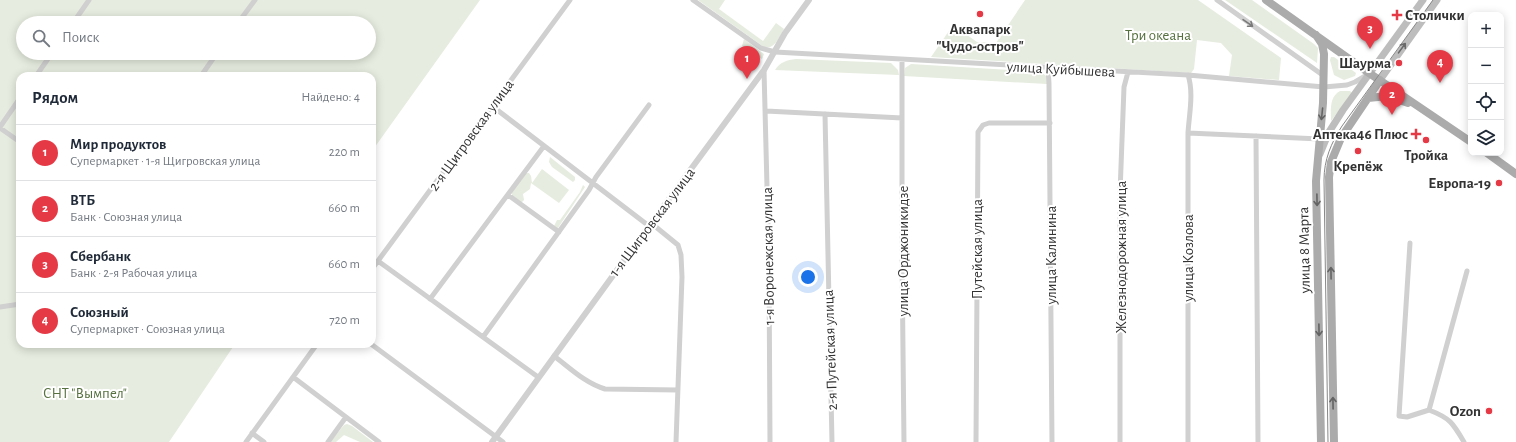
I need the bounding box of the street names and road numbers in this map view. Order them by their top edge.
street label: улица Куйбышева [1005,59,1116,80]
street label: 2-я Щигровская улица [426,77,517,194]
street label: 1-я Щигровская улица [607,165,698,280]
street label: Железнодорожная улица [1114,180,1129,333]
street label: улица Орджоникидзе [896,185,911,317]
street label: 1-я Воронежская улица [760,187,777,325]
street label: Путейская улица [970,199,985,299]
street label: улица Калинина [1044,205,1059,305]
street label: улица 8 Марта [1296,206,1313,294]
street label: улица Козлова [1181,214,1196,303]
street label: 2-я Путейская улица [821,289,840,411]

